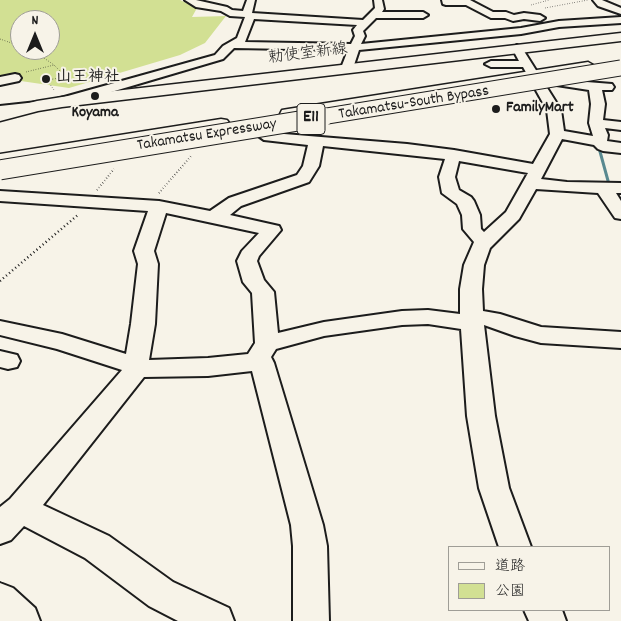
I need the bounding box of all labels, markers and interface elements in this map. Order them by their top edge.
north arrow [10,10,60,60]
text: N [32,11,38,31]
street label: 勅使室新線 [267,41,349,69]
place label: 山王神社 [56,69,120,89]
marker: 山王神社 [40,73,52,85]
street label: Takamatsu-South Bypass [338,83,490,125]
marker: Koyama [89,90,101,102]
place label: FamilyMart [506,99,574,119]
marker: FamilyMart [490,103,502,115]
place label: Koyama [72,104,118,124]
road number: E11 [297,104,325,134]
street label: Takamatsu Expressway [136,115,278,157]
legend [448,546,611,611]
text: 道路 [495,556,525,578]
text: 公園 [495,581,525,603]

